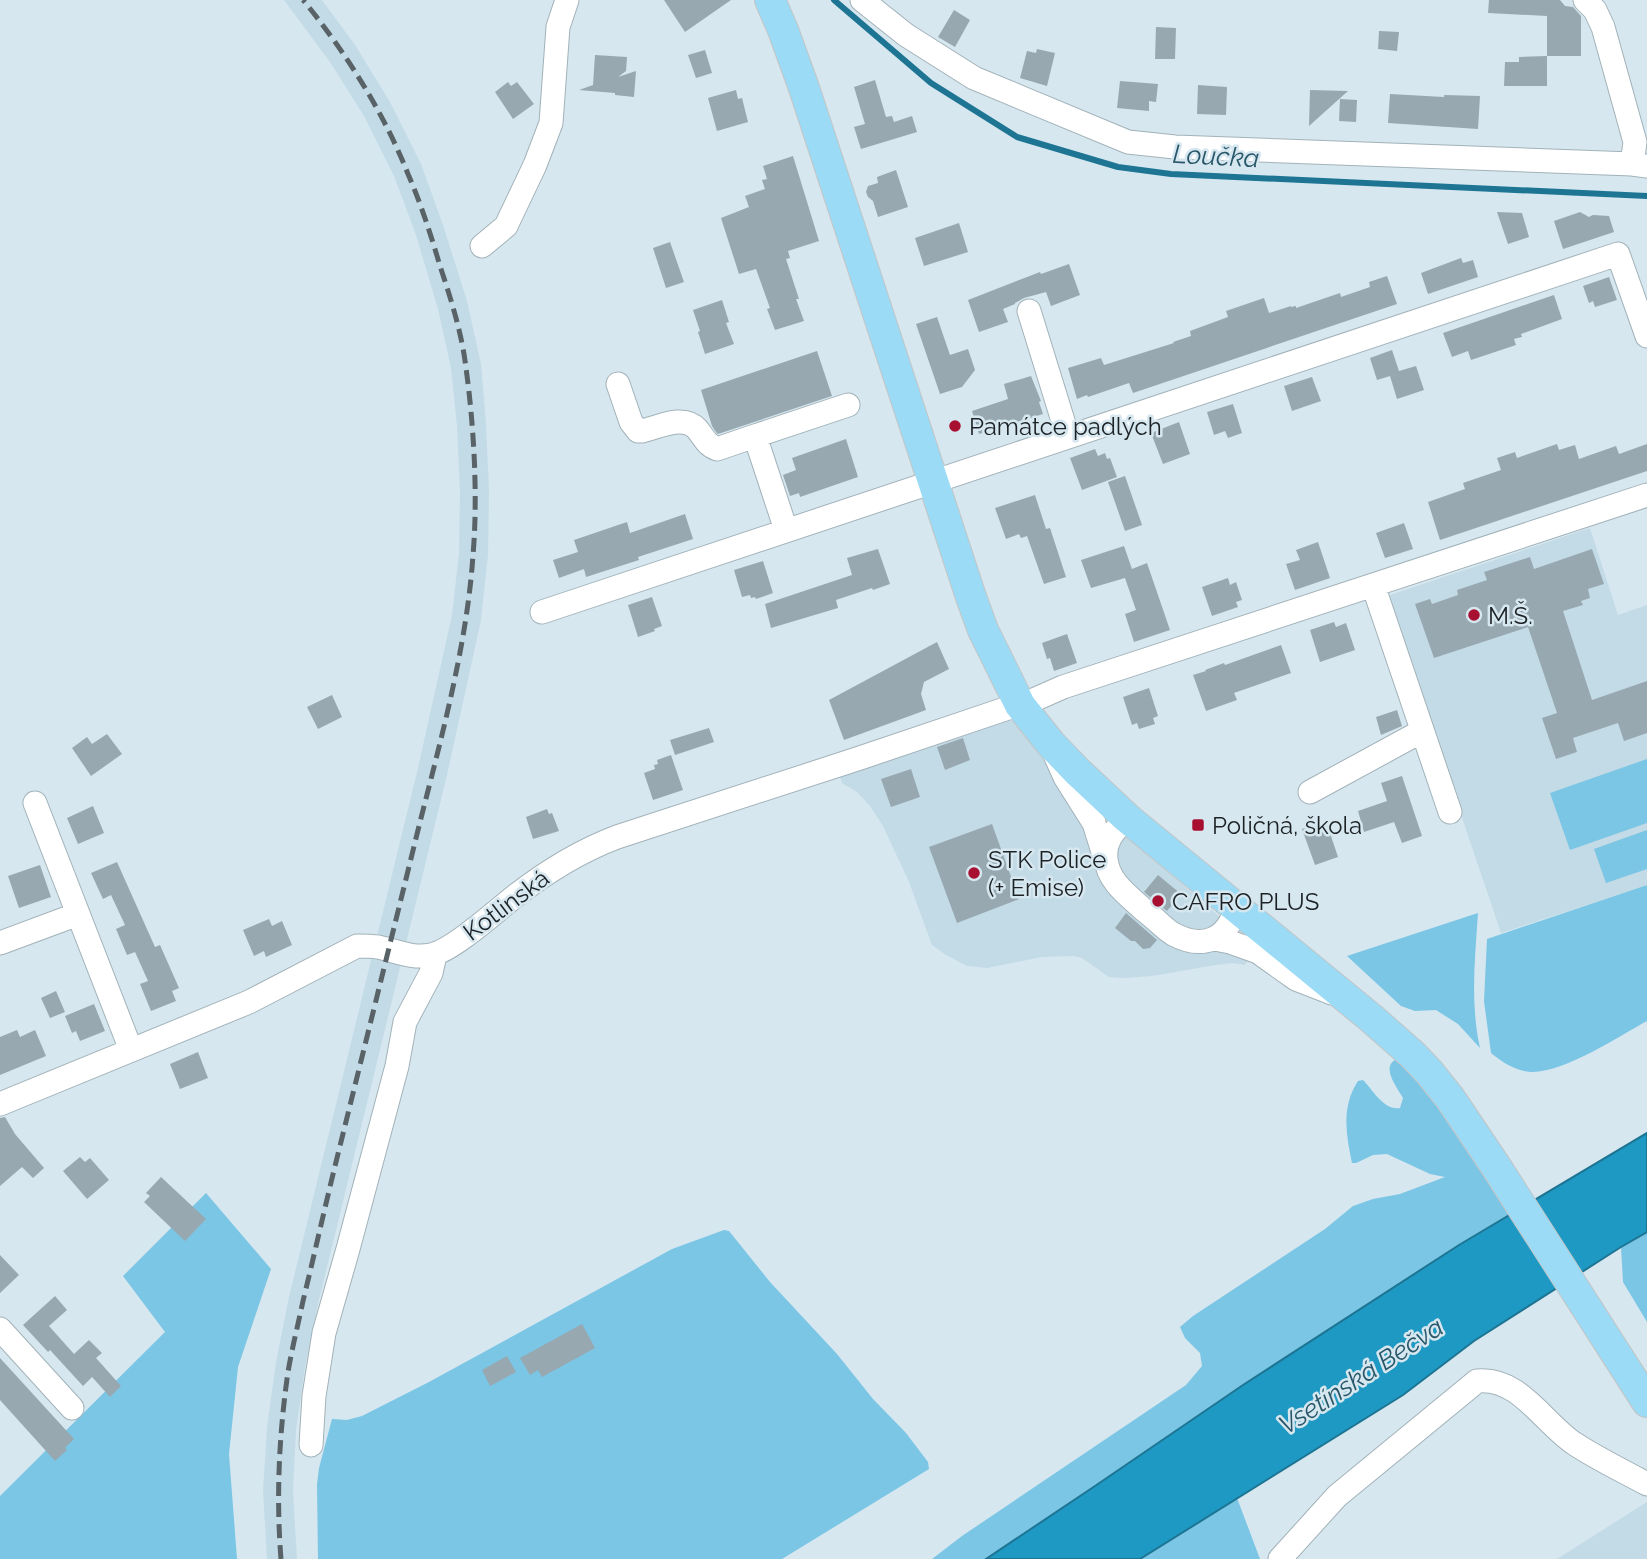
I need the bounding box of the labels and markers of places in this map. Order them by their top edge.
place label: Památce padlých [969,412,1162,441]
marker: Památce padlých [947,418,963,434]
place label: M.Š. [1488,600,1533,630]
marker: M.Š. [1466,607,1482,623]
place label: Poličná, škola [1212,811,1362,840]
marker: Poličná, škola [1190,817,1206,833]
place label: STK Police (+ Emise) [988,845,1106,902]
marker: STK Police (+ Emise) [966,865,982,881]
place label: CAFRO PLUS [1172,887,1319,916]
marker: CAFRO PLUS [1150,893,1166,909]

